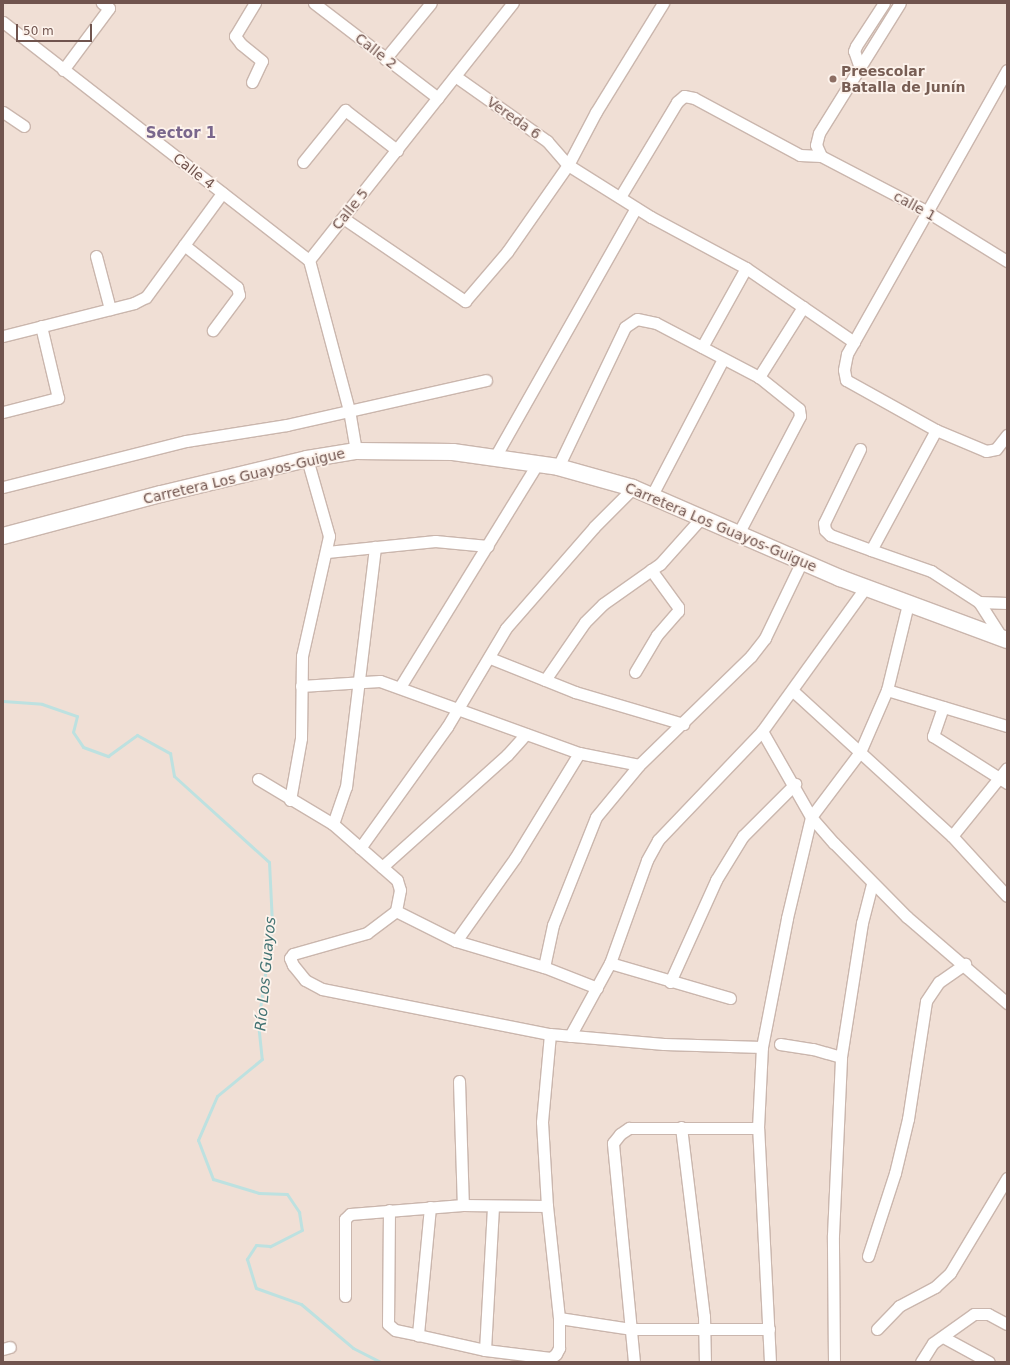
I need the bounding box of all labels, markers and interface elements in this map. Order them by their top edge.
scale bar [18,16,94,42]
text: 50 m [23,24,54,38]
street label: Calle 2 [352,30,400,72]
place label: Preescolar Batalla de Junín [841,63,965,96]
marker: Preescolar Batalla de Junín [828,74,838,84]
street label: Vereda 6 [484,93,544,143]
district label: Sector 1 [146,125,216,143]
street label: Calle 4 [170,150,218,192]
street label: Calle 5 [328,185,372,233]
street label: calle 1 [891,187,939,225]
street label: Carretera Los Guayos-Guigue [141,445,347,507]
street label: Carretera Los Guayos-Guigue [623,479,819,575]
water label: Río Los Guayos [252,916,280,1032]

